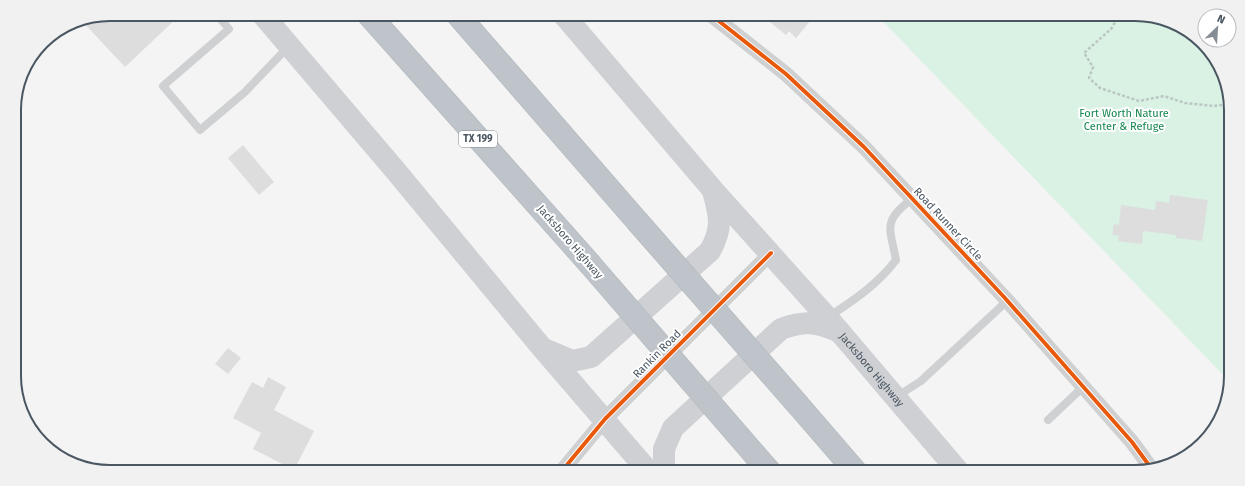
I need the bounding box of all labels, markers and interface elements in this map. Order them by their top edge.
north arrow [1197,8,1237,48]
text: N [1215,12,1227,27]
park label: Fort Worth Nature Center & Refuge [1079,107,1169,133]
road number: TX 199 [459,131,497,147]
street label: Road Runner Circle [911,185,985,263]
street label: Jacksboro Highway [535,203,606,282]
street label: Rankin Road [630,327,684,381]
street label: Jacksboro Highway [837,330,907,410]

